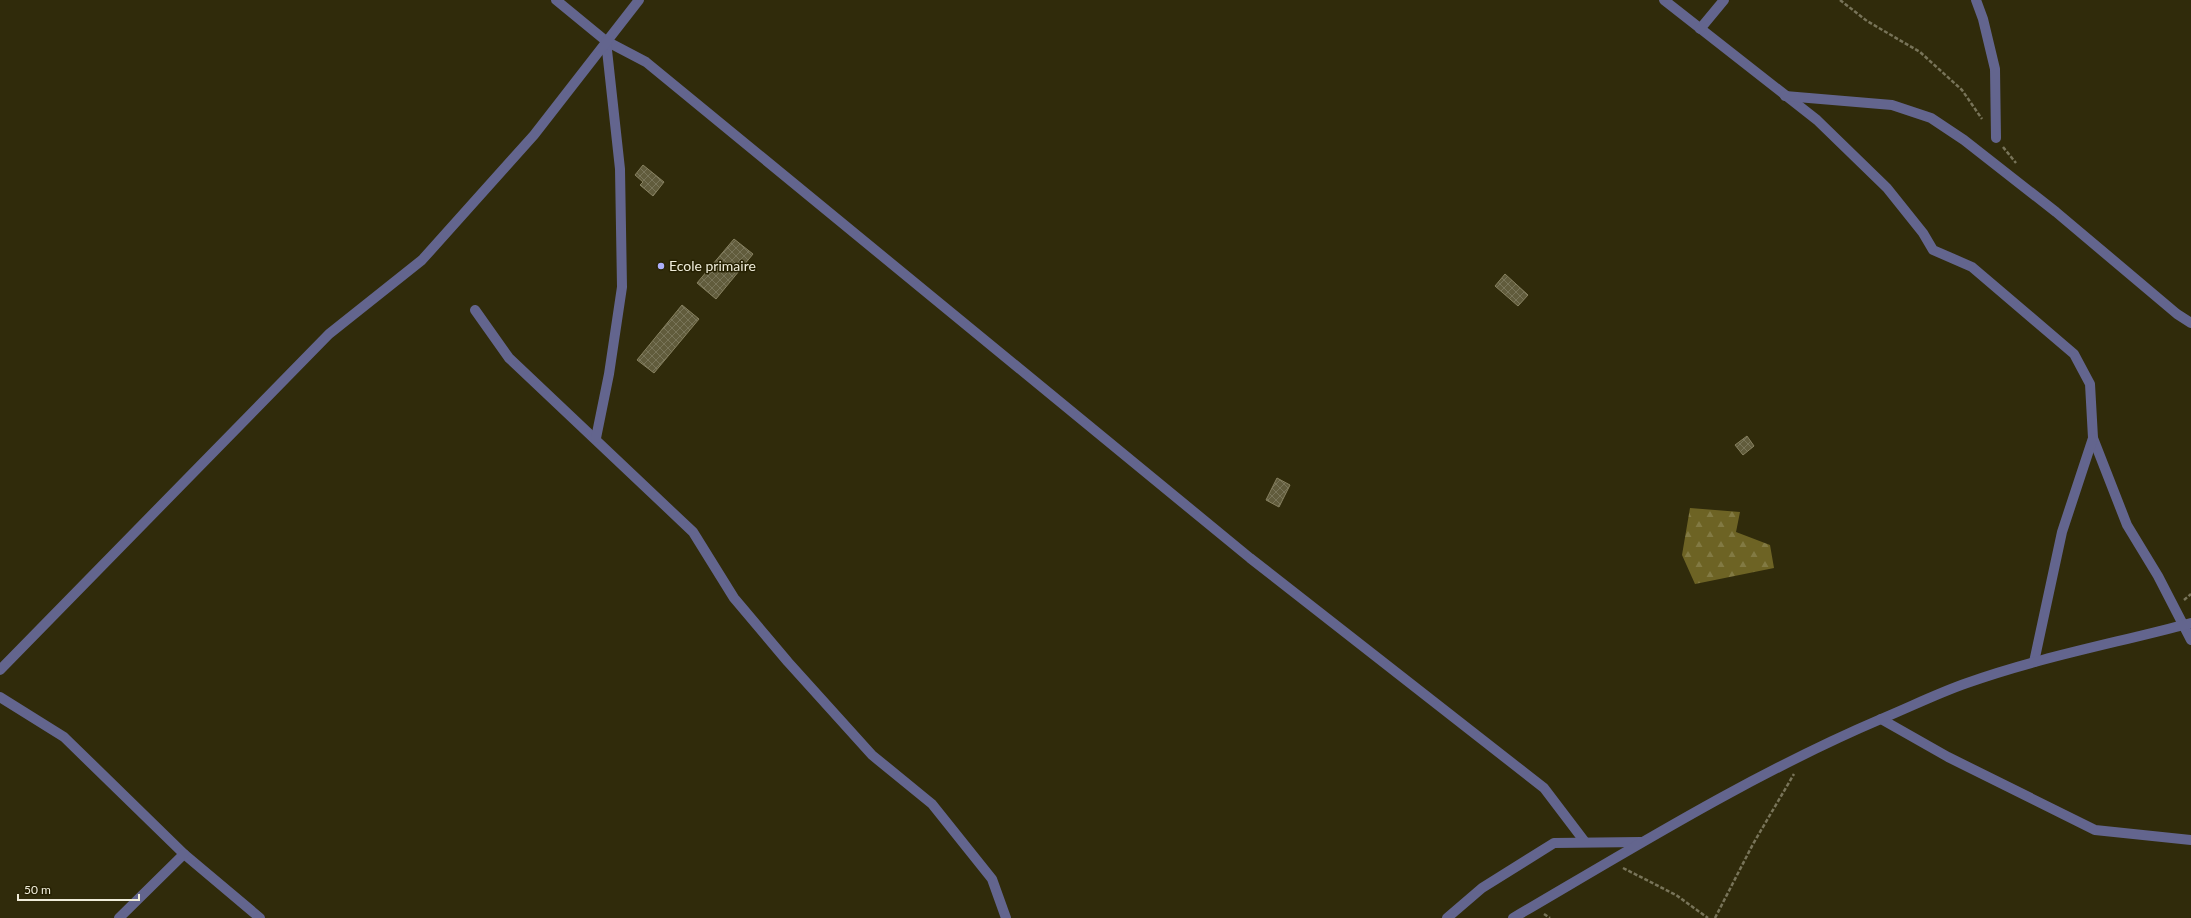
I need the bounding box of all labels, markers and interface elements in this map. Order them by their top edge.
place label: Ecole primaire [669,257,756,274]
marker: Ecole primaire [656,261,666,271]
scale bar [18,876,139,902]
text: 50 m [24,882,51,897]

